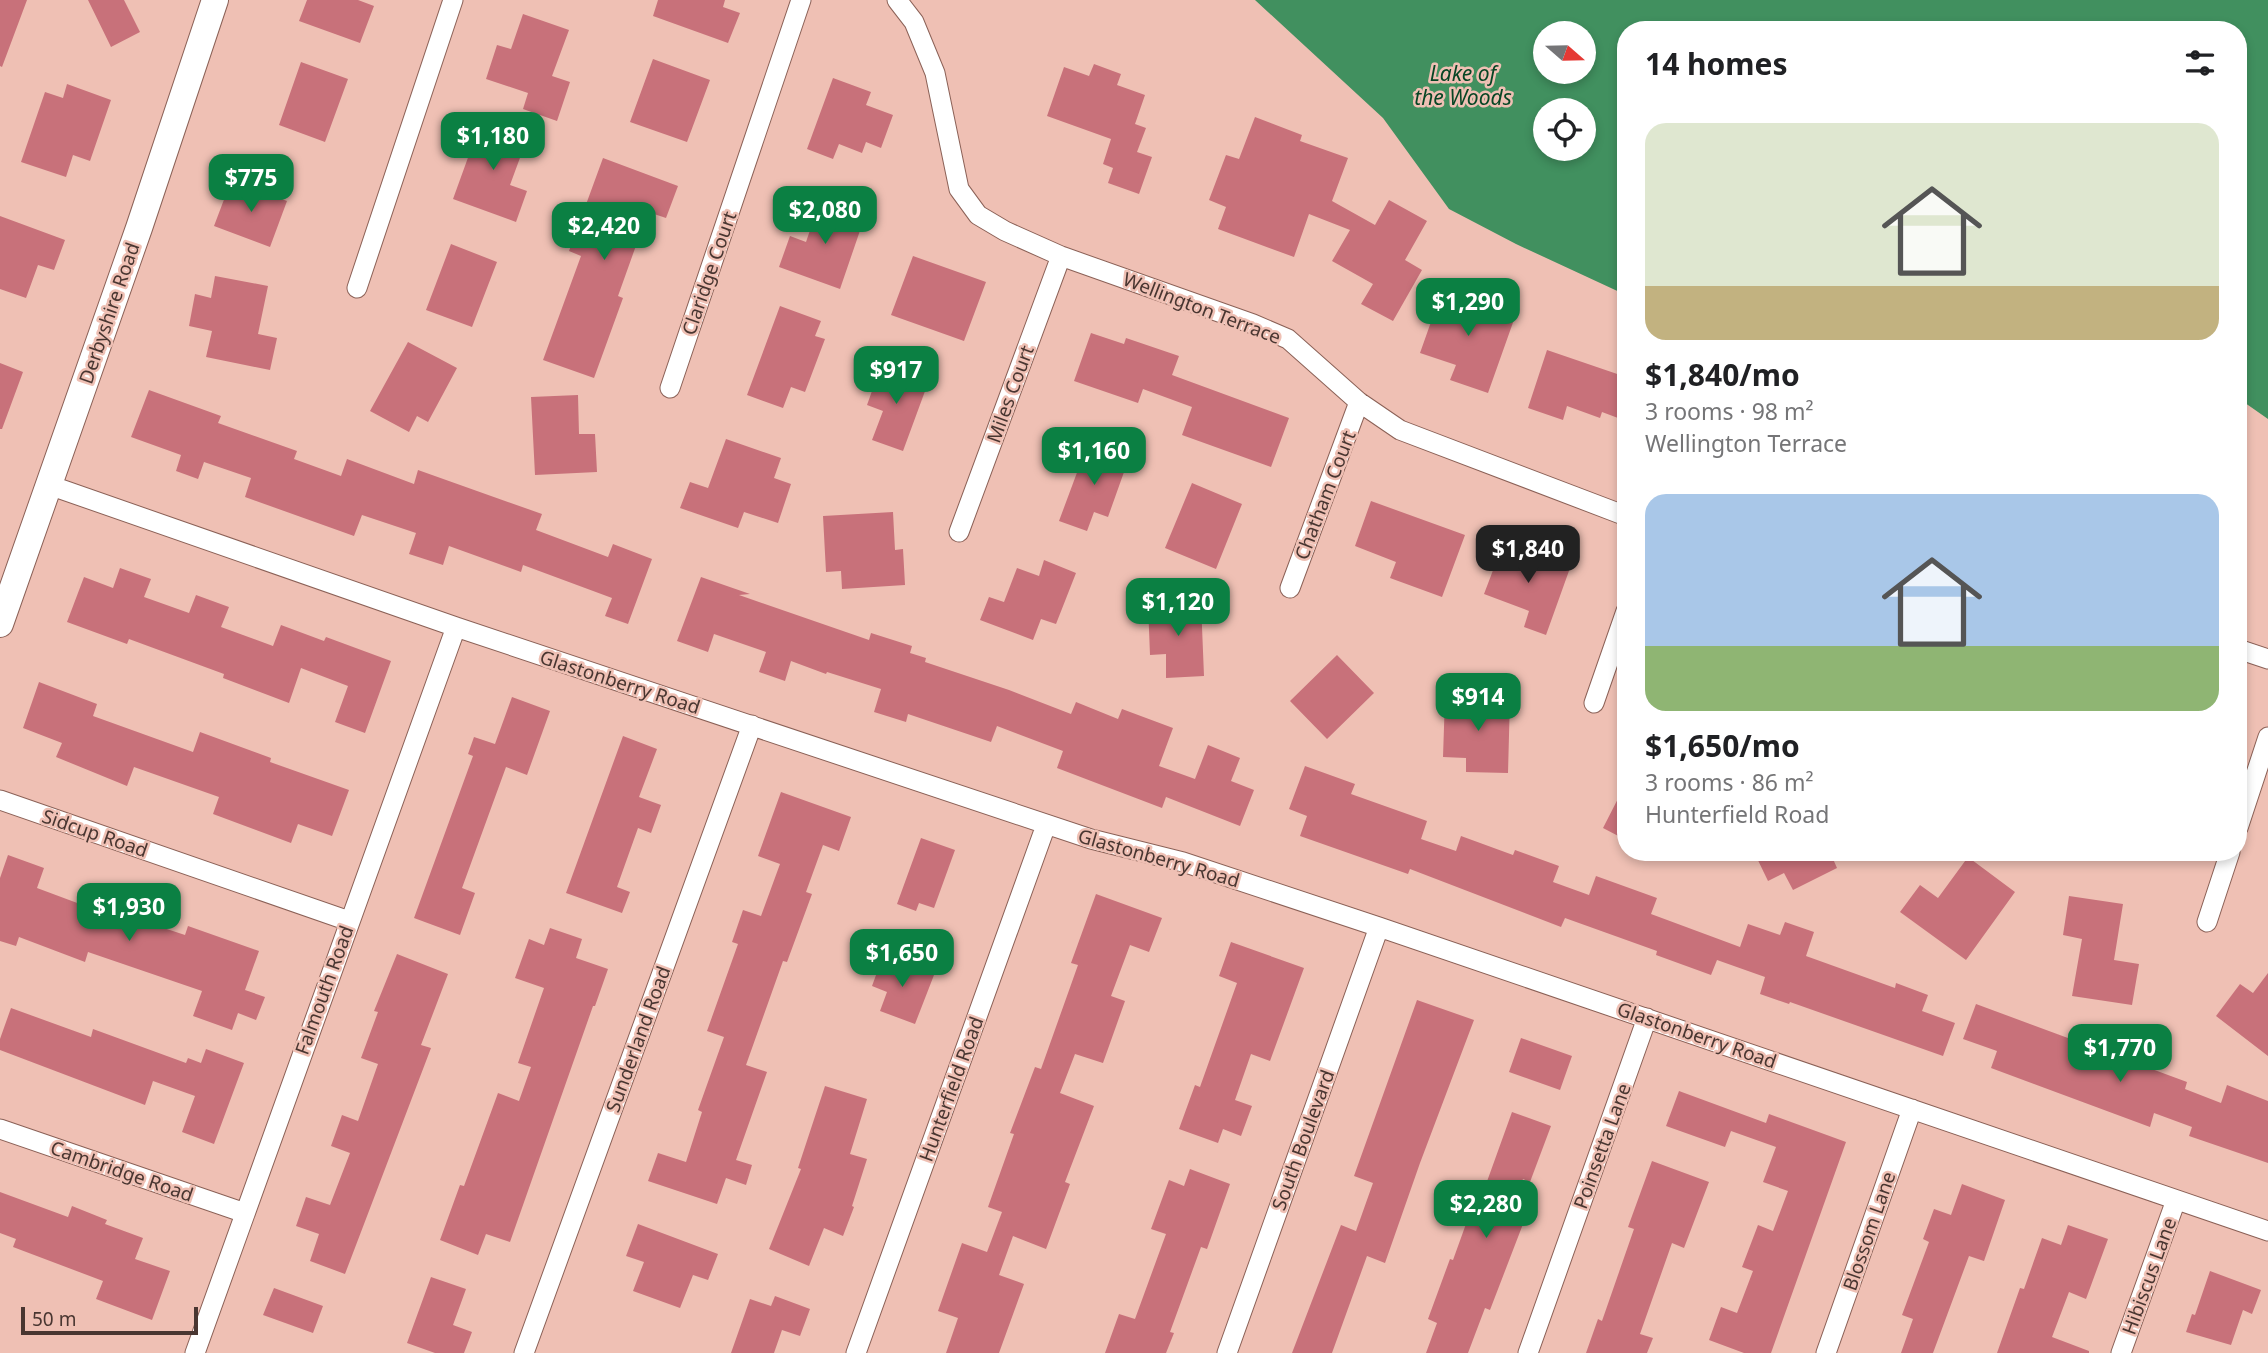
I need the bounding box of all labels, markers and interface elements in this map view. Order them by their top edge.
north arrow [1533,21,1596,84]
map controls [1533,21,1596,161]
text: 14 homes [1645,43,1788,84]
icon: filters [2181,44,2219,82]
water label: Lake of the Woods [1414,59,1512,111]
button: locate [1533,98,1596,161]
pin: $1,180 [436,113,550,172]
text: $1,180 [457,119,529,151]
pin: $775 [210,154,292,214]
text: $775 [225,161,277,193]
icon: home [1869,168,1995,294]
pin: $2,080 [768,187,882,246]
text: $2,080 [789,193,861,225]
pin: $2,420 [547,202,661,262]
street label: Claridge Court [676,208,742,338]
text: $2,420 [568,209,640,241]
street label: Derbyshire Road [73,239,145,387]
street label: Wellington Terrace [1119,266,1285,350]
pin: $1,290 [1411,278,1525,338]
text: $1,290 [1432,285,1504,317]
street label: Miles Court [980,342,1040,446]
pin: $917 [855,346,937,406]
text: $917 [870,353,922,385]
text: $1,840/mo [1645,354,1800,395]
text: 3 rooms · 98 m² [1645,395,1814,427]
street label: Chatham Court [1288,427,1362,563]
text: Wellington Terrace [1645,427,1847,459]
pin: $1,160 [1037,428,1151,487]
text: $1,160 [1058,434,1130,466]
pin: $1,840 [1471,526,1585,585]
text: $1,840 [1492,532,1564,564]
icon: home [1869,539,1995,665]
pin: $1,120 [1121,578,1235,638]
text: $1,120 [1142,585,1214,617]
street label: Glastonberry Road [537,644,703,720]
pin: $914 [1437,674,1519,733]
text: $914 [1452,680,1504,712]
text: $1,650/mo [1645,725,1800,766]
text: 3 rooms · 86 m² [1645,766,1814,798]
text: Hunterfield Road [1645,798,1829,830]
street label: Sidcup Road [39,803,151,863]
street label: Glastonberry Road [1075,822,1243,894]
pin: $1,930 [72,884,186,943]
text: $1,930 [93,890,165,922]
street label: Falmouth Road [289,922,359,1058]
pin: $1,650 [845,930,959,989]
text: $1,650 [866,936,938,968]
street label: Sunderland Road [599,962,677,1116]
street label: Glastonberry Road [1614,996,1780,1074]
street label: Hunterfield Road [913,1013,989,1165]
pin: $1,770 [2063,1024,2177,1084]
text: $1,770 [2084,1031,2156,1063]
street label: South Boulevard [1266,1066,1340,1214]
street label: Poinsetta Lane [1567,1080,1637,1212]
street label: Cambridge Road [47,1134,197,1208]
street label: Blossom Lane [1836,1168,1902,1294]
pin: $2,280 [1429,1180,1543,1240]
text: $2,280 [1450,1187,1522,1219]
street label: Hibiscus Lane [2116,1214,2182,1338]
scale bar [21,1304,198,1336]
text: 50 m [32,1306,76,1332]

